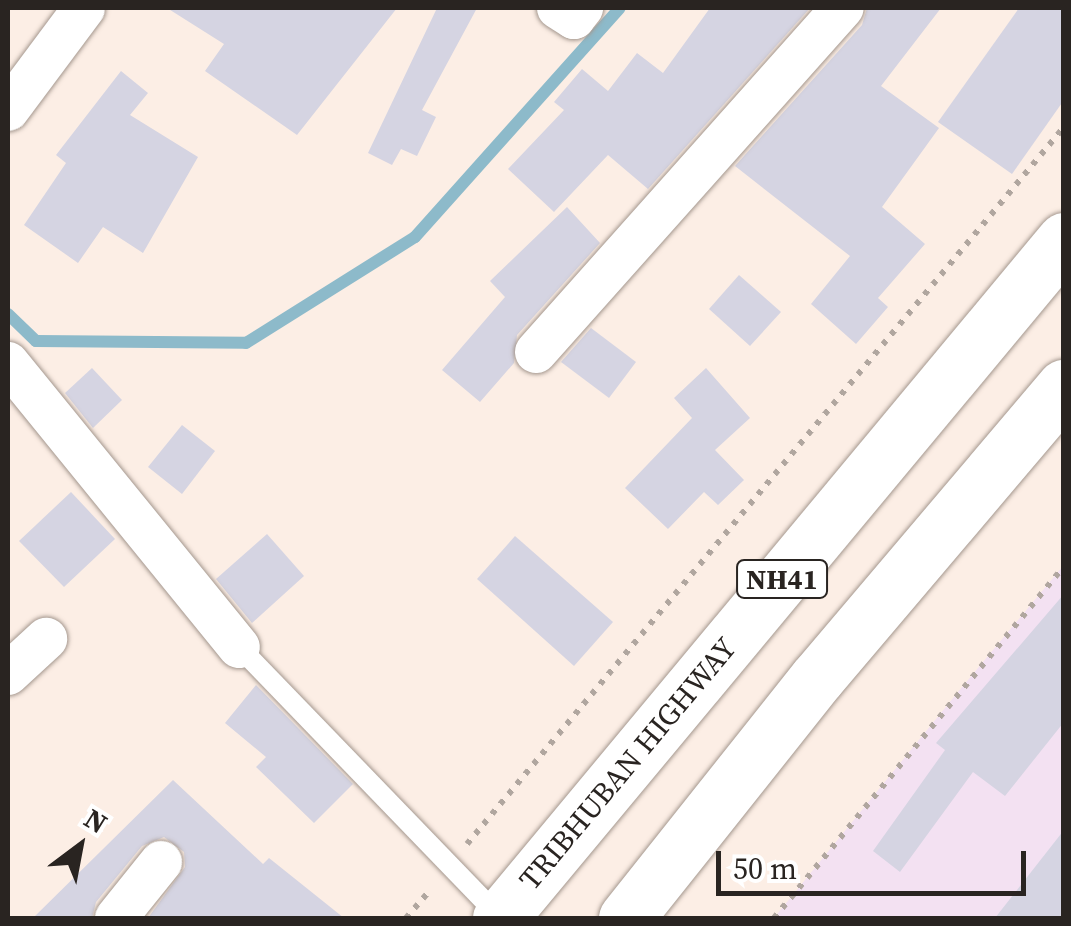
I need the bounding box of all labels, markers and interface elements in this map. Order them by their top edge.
road number: NH41 [734,556,830,602]
street label: TRIBHUBAN HIGHWAY [512,631,744,897]
north arrow [30,796,130,896]
text: N [77,799,115,842]
scale bar [721,831,1031,893]
text: 50 m [733,848,797,889]

